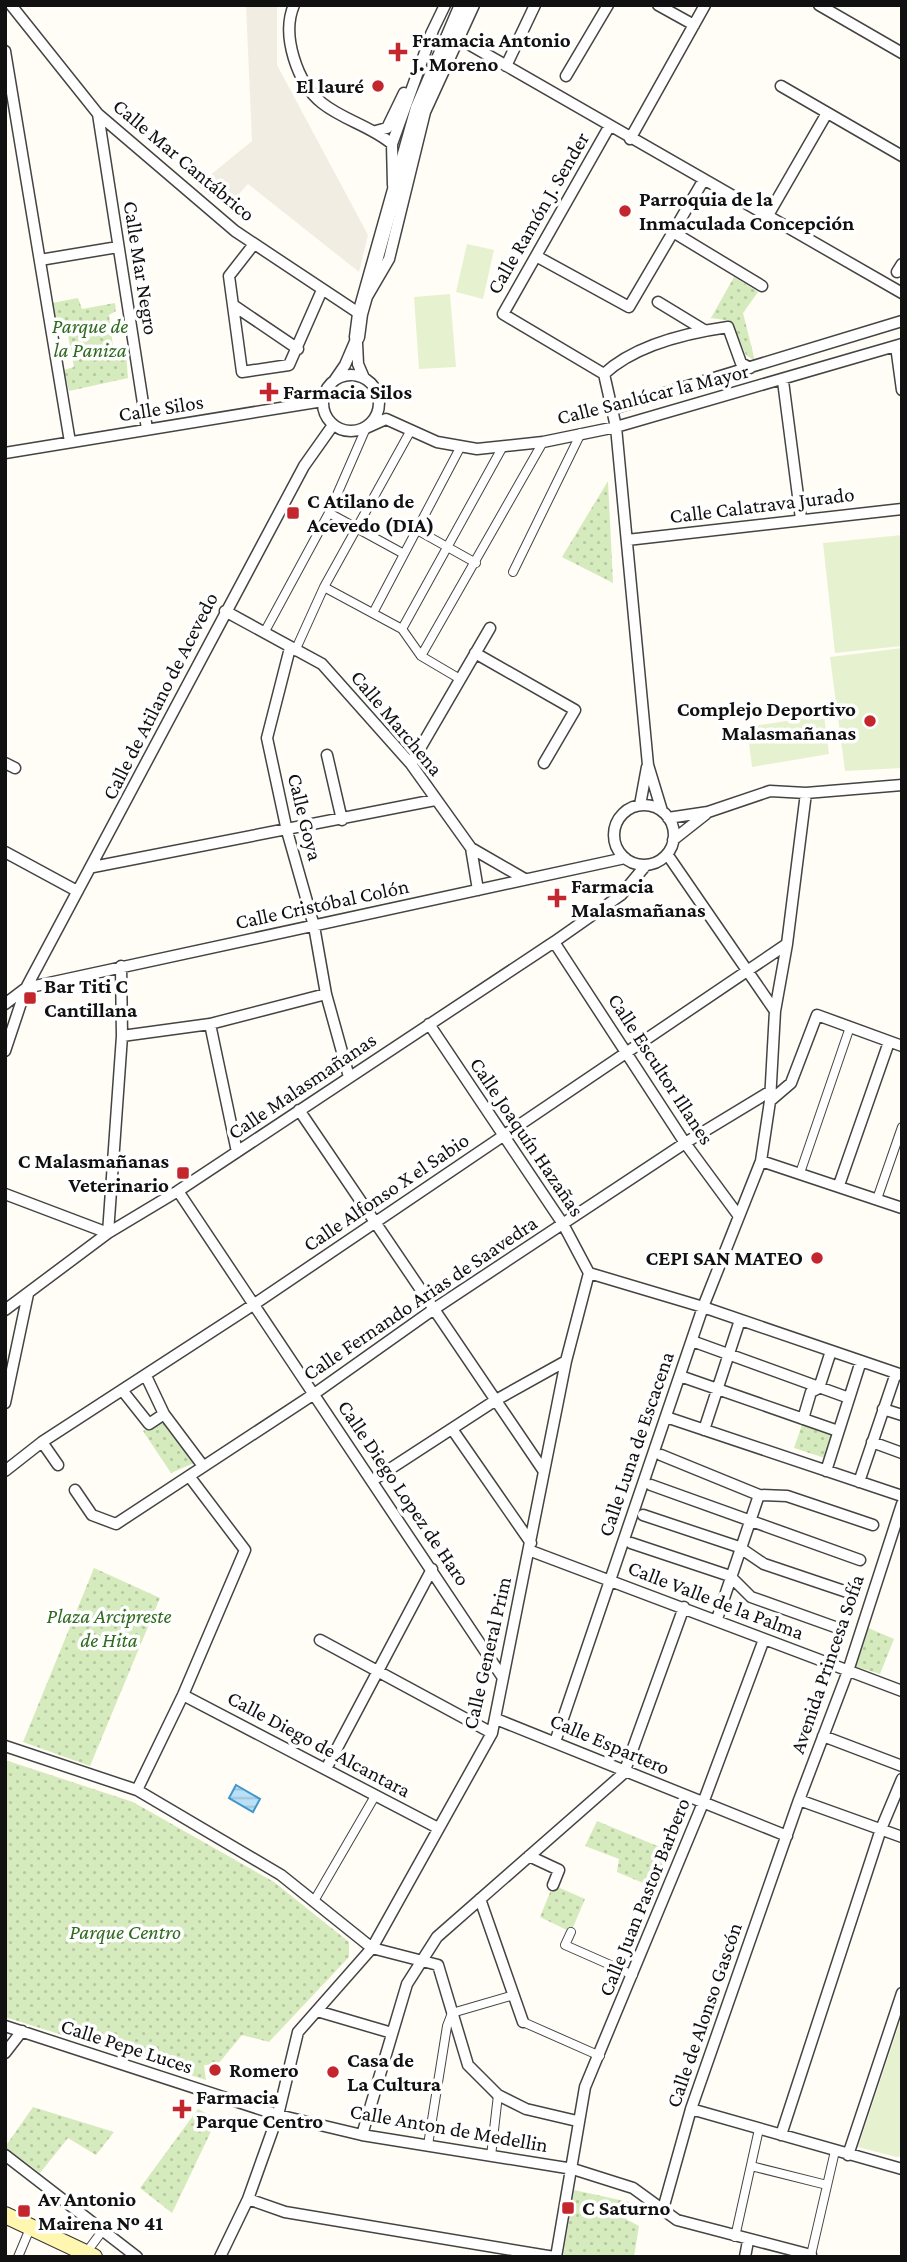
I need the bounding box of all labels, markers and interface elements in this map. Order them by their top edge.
place label: Framacia Antonio J. Moreno [410,28,571,76]
marker: Framacia Antonio J. Moreno [390,44,406,60]
place label: El lauré [296,74,364,98]
marker: El lauré [370,78,386,94]
street label: Calle Mar Cantábrico [108,94,260,226]
street label: Calle Ramón J. Sender [482,127,594,298]
place label: Parroquia de la Inmaculada Concepción [639,187,854,235]
street label: Calle Mar Negro [119,199,163,337]
marker: Parroquia de la Inmaculada Concepción [617,203,633,219]
park label: Parque de la Paniza [52,314,128,362]
street label: Calle Sanlúcar la Mayor [554,358,752,429]
place label: Farmacia Silos [283,380,412,404]
marker: Farmacia Silos [261,384,277,400]
street label: Calle Silos [117,389,205,427]
street label: Calle Calatrava Jurado [668,482,856,528]
place label: C Atilano de Acevedo (DIA) [306,489,434,537]
marker: C Atilano de Acevedo (DIA) [285,505,301,521]
street label: Calle de Atilano de Acevedo [97,588,223,804]
street label: Calle Marchena [346,665,448,781]
place label: Complejo Deportivo Malasmañanas [677,697,856,745]
marker: Complejo Deportivo Malasmañanas [862,713,878,729]
street label: Calle Goya [283,771,327,863]
street label: Calle Cristóbal Colón [233,874,411,934]
place label: Farmacia Malasmañanas [571,874,706,922]
marker: Farmacia Malasmañanas [549,890,565,906]
place label: Bar Titi C Cantillana [44,974,138,1022]
street label: Calle Escultor Illanes [603,989,719,1149]
marker: Bar Titi C Cantillana [22,990,38,1006]
street label: Calle Malasmañanas [223,1027,381,1145]
street label: Calle Joaquín Hazañas [465,1053,589,1221]
street label: Calle Alfonso X el Sabio [299,1128,473,1256]
place label: C Malasmañanas Veterinario [18,1149,169,1197]
marker: C Malasmañanas Veterinario [175,1165,191,1181]
street label: Calle Fernando Arias de Saavedra [298,1210,542,1385]
place label: CEPI SAN MATEO [645,1246,803,1270]
marker: CEPI SAN MATEO [809,1250,825,1266]
street label: Calle Luna de Escacena [593,1348,679,1540]
street label: Calle Diego Lopez de Haro [333,1396,475,1590]
street label: Calle Valle de la Palma [625,1555,808,1645]
street label: Avenida Princesa Sofía [785,1571,869,1757]
street label: Calle General Prim [458,1574,516,1732]
park label: Plaza Arcipreste de Hita [47,1604,171,1652]
street label: Calle Diego de Alcantara [223,1686,415,1803]
street label: Calle Espartero [547,1708,673,1780]
street label: Calle Juan Pastor Barbero [593,1794,695,2000]
street label: Calle de Alonso Gascón [661,1919,747,2111]
park label: Parque Centro [69,1920,181,1944]
street label: Calle Pepe Luces [58,2013,196,2079]
place label: Casa de La Cultura [347,2048,442,2096]
place label: Romero [229,2058,299,2082]
marker: Romero [207,2062,223,2078]
marker: Casa de La Cultura [325,2064,341,2080]
place label: Farmacia Parque Centro [196,2085,323,2133]
street label: Calle Anton de Medellin [348,2099,550,2157]
marker: Farmacia Parque Centro [174,2101,190,2117]
place label: Av Antonio Mairena Nº 41 [37,2187,163,2235]
place label: C Saturno [582,2196,670,2220]
marker: C Saturno [560,2200,576,2216]
marker: Av Antonio Mairena Nº 41 [16,2203,32,2219]

